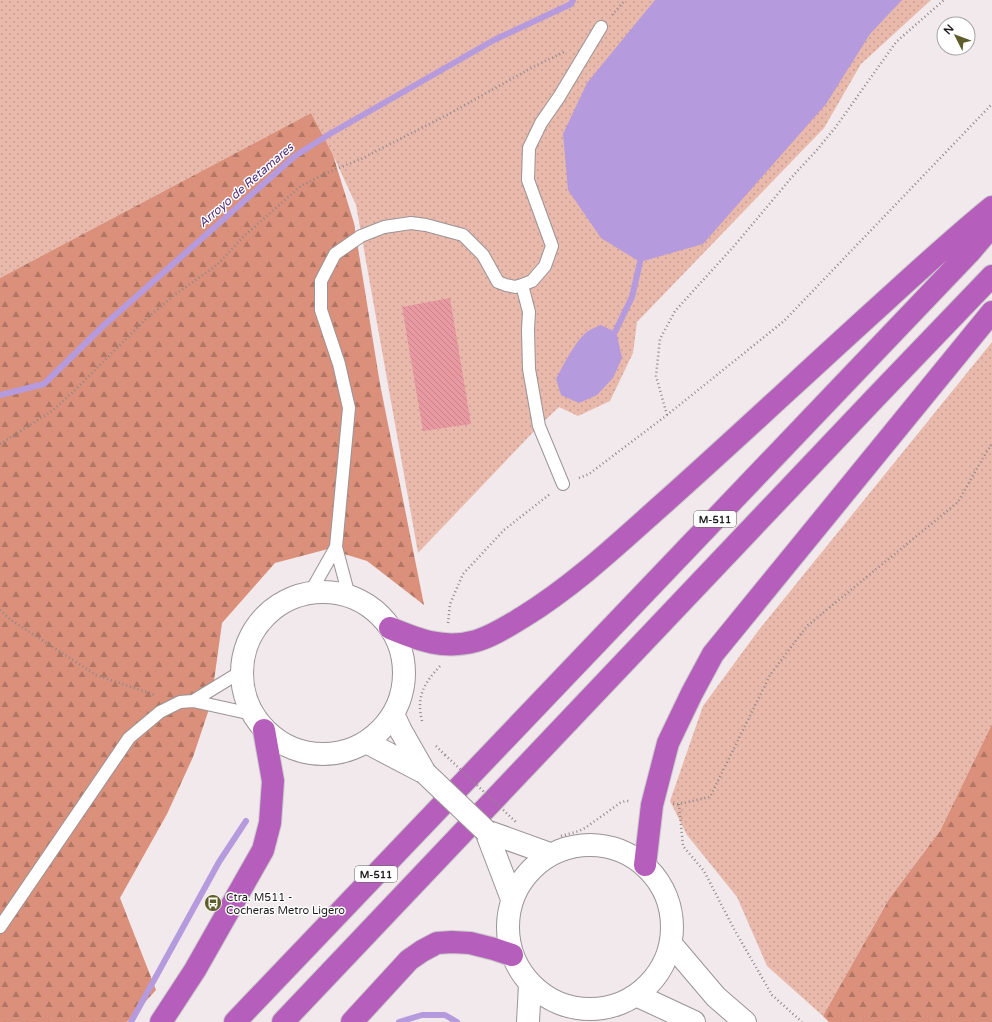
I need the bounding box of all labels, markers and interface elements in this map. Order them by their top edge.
north arrow [936,16,976,56]
text: N [941,22,957,37]
water label: Arroyo de Retamares [196,139,297,230]
road number: M-511 [694,511,736,527]
road number: M-511 [355,866,397,882]
place label: Ctra. M511 - Cocheras Metro Ligero [226,891,345,917]
bus stop icon: Ctra. M511 - Cocheras Metro Ligero [203,893,223,913]

